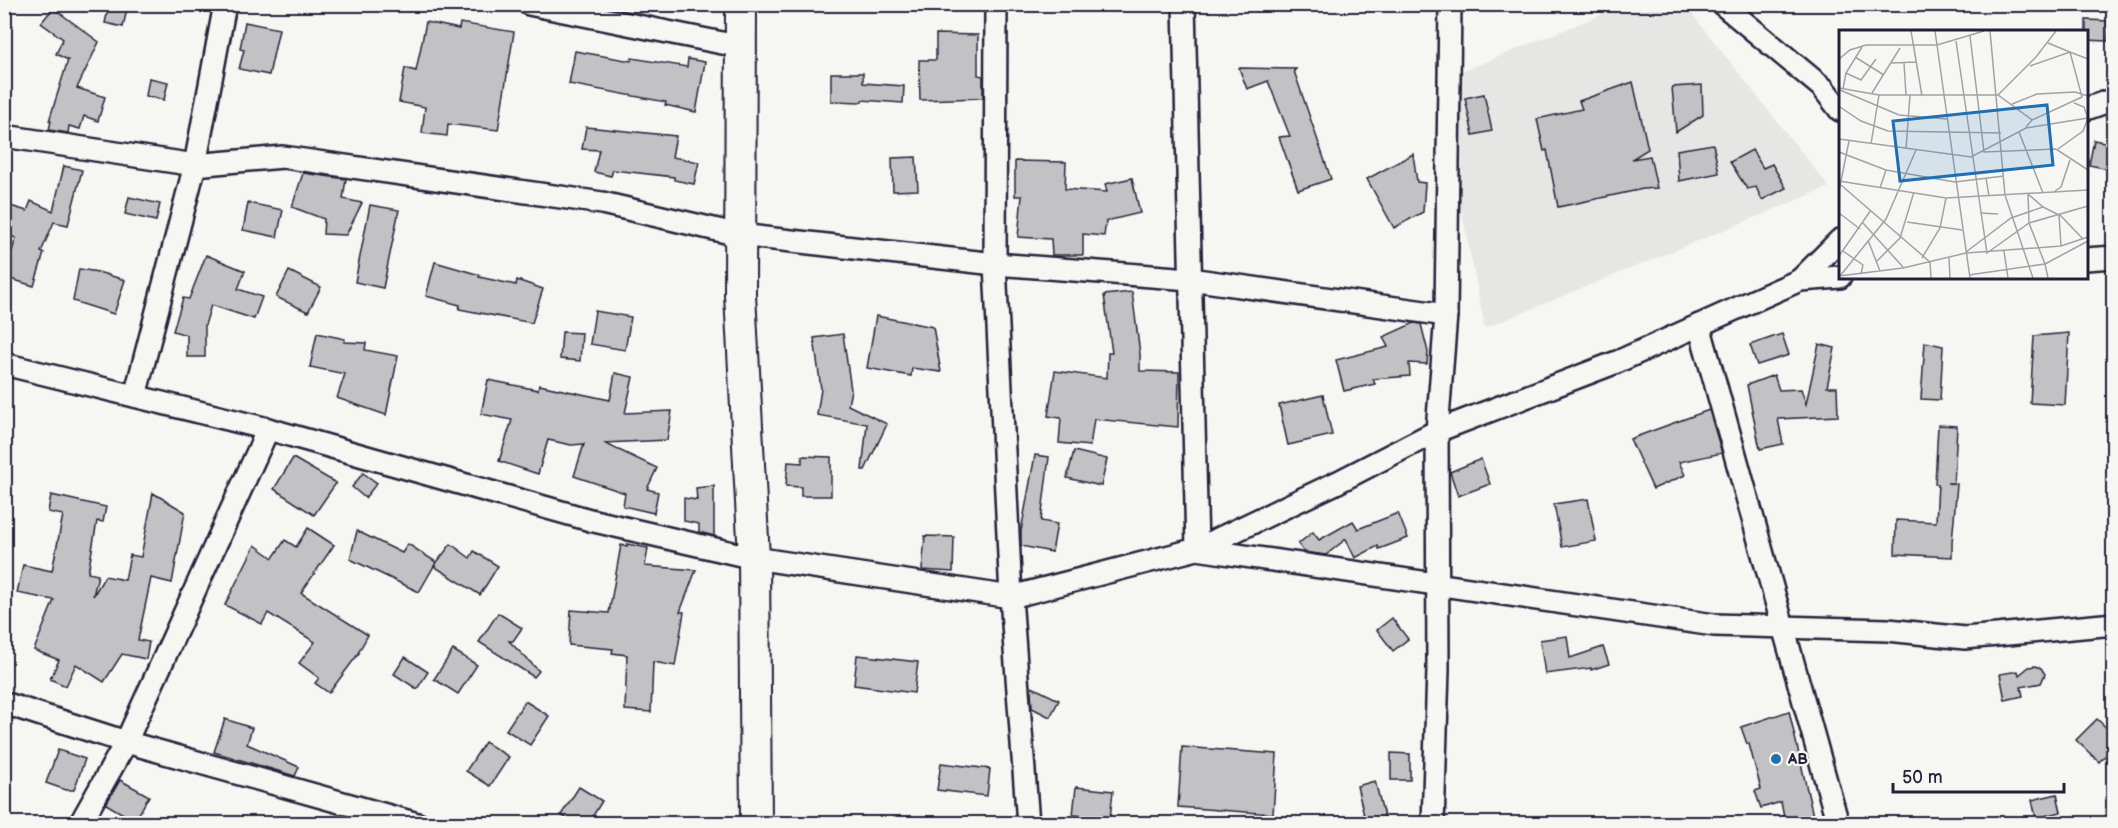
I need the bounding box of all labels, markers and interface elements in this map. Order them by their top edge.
inset map [1839,30,2088,279]
place label: AB [1787,750,1808,769]
marker: AB [1769,752,1783,766]
scale bar [1893,756,2064,794]
text: 50 m [1902,767,1943,788]

